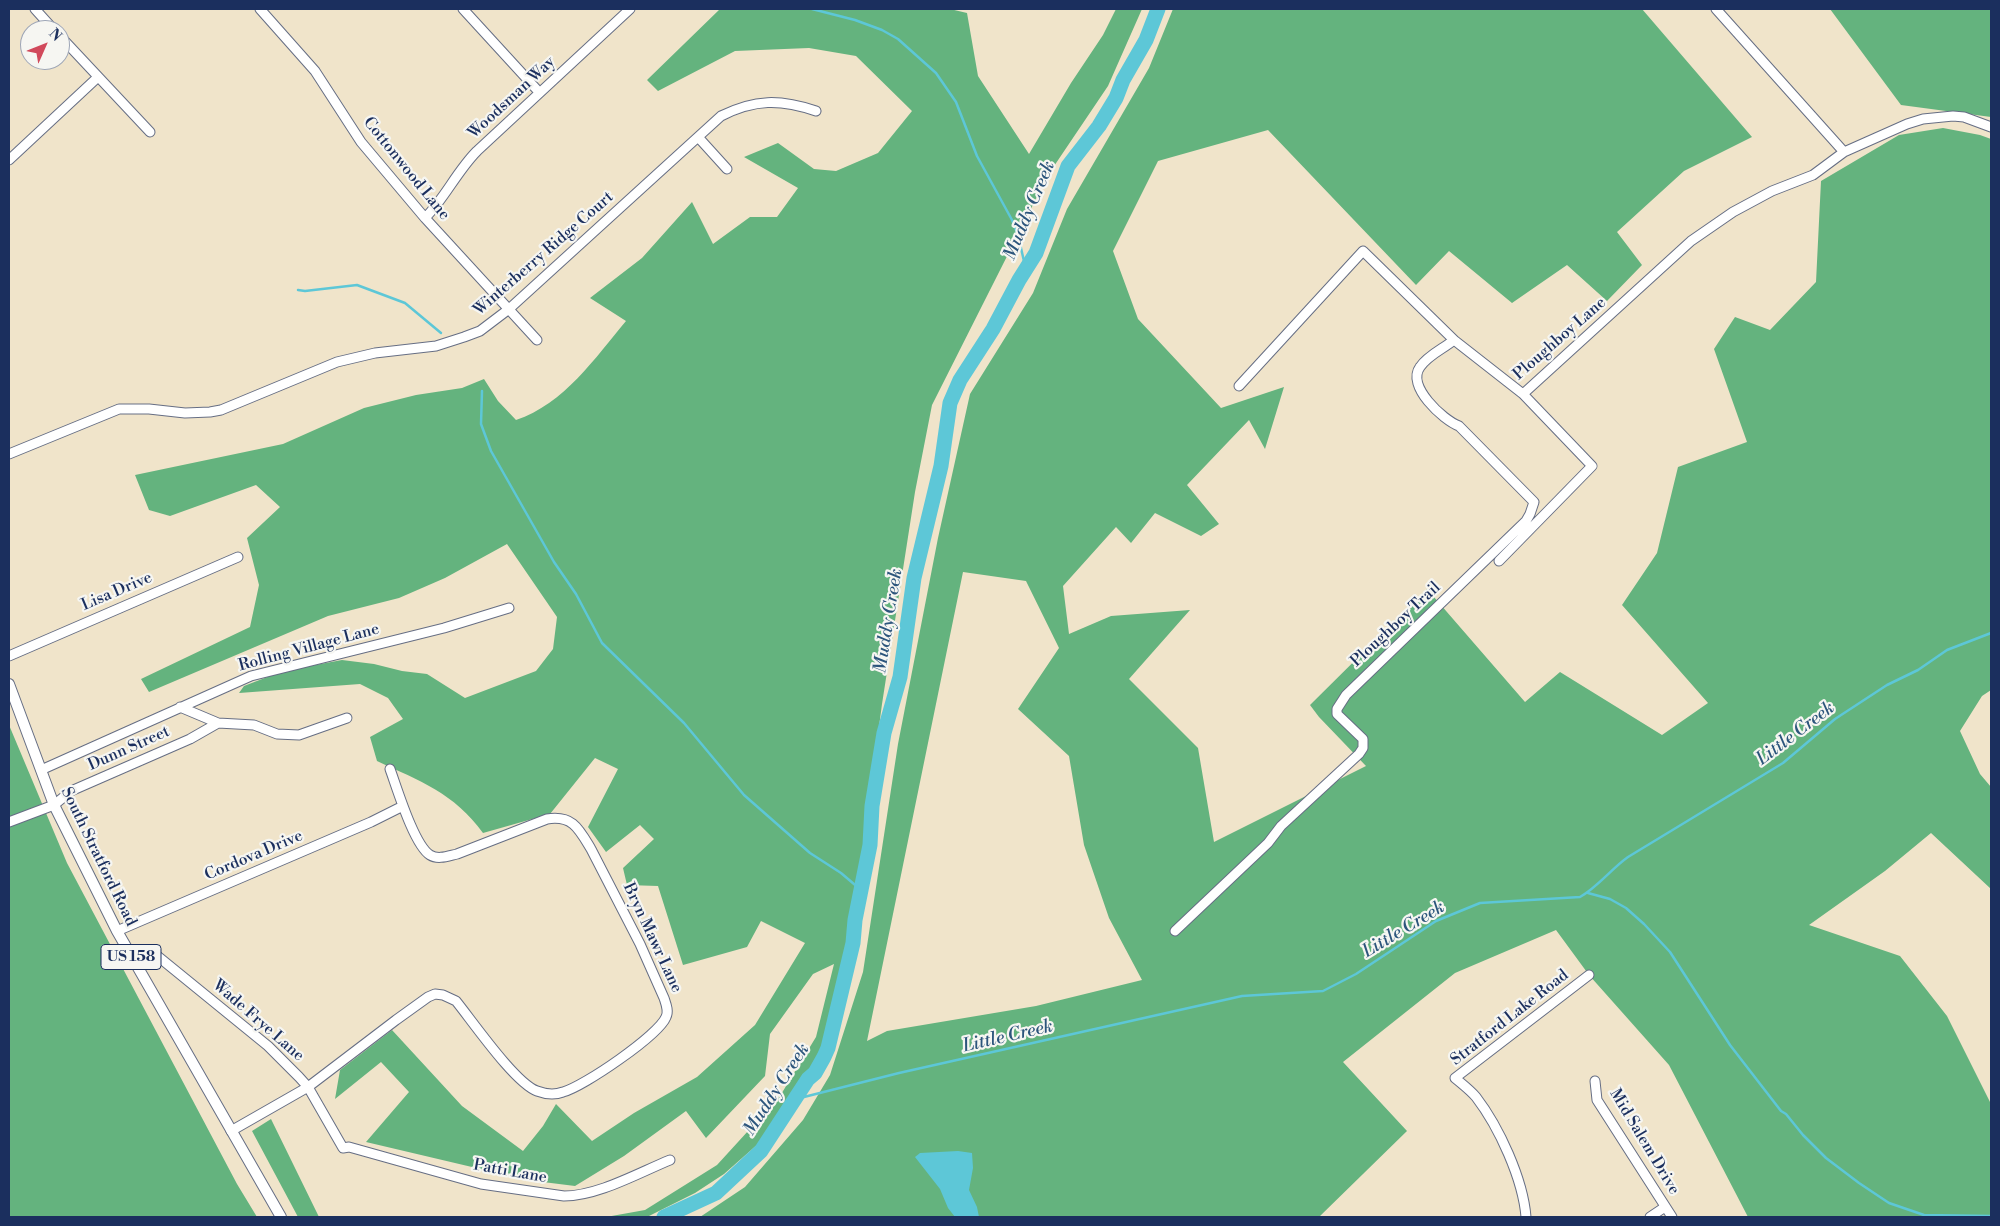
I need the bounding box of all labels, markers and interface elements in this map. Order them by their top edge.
north arrow [20,20,70,70]
text: N [45,25,65,46]
street label: Woodsman Way [465,53,559,143]
street label: Cottonwood Lane [359,114,453,224]
water label: Muddy Creek [999,158,1061,264]
street label: Winterberry Ridge Court [470,188,618,320]
street label: Ploughboy Lane [1510,293,1610,385]
water label: Muddy Creek [870,567,908,675]
street label: Lisa Drive [79,569,155,615]
street label: Ploughboy Trail [1347,578,1445,672]
street label: Rolling Village Lane [237,620,381,676]
water label: Little Creek [1753,698,1839,770]
street label: Dunn Street [85,722,173,776]
street label: South Stratford Road [56,784,140,930]
street label: Cordova Drive [202,827,306,885]
street label: Bryn Mawr Lane [618,880,686,996]
water label: Little Creek [1359,897,1449,963]
road number: US 158 [101,944,161,970]
street label: Stratford Lake Road [1447,966,1573,1070]
street label: Wade Frye Lane [208,976,308,1066]
water label: Little Creek [961,1016,1055,1058]
water label: Muddy Creek [739,1040,815,1140]
street label: Mid Salem Drive [1605,1086,1683,1198]
street label: Patti Lane [472,1156,548,1188]

